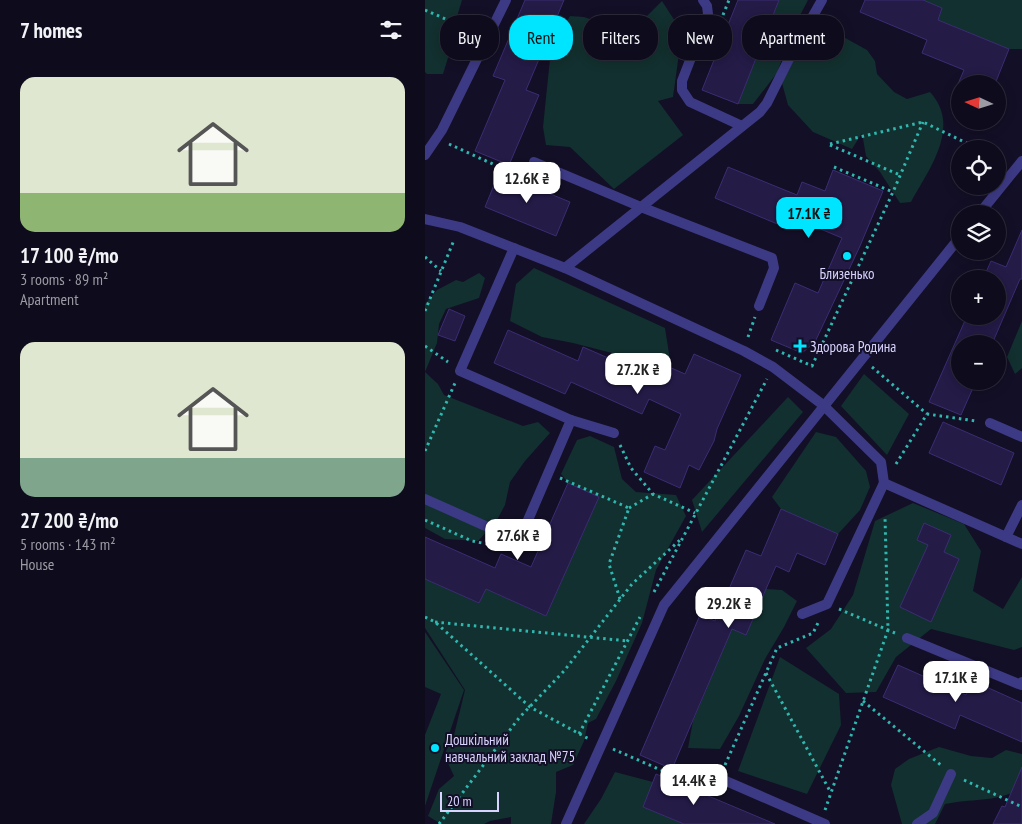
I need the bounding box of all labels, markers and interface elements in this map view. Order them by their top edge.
chip: Buy [440,15,499,60]
chip: Rent [509,15,573,60]
chip: Filters [583,15,658,60]
chip: New [668,15,732,60]
chip: Apartment [742,15,844,60]
icon: filters [377,16,405,44]
text: 7 homes [20,17,82,44]
north arrow [951,75,1006,130]
map controls [951,75,1006,390]
icon: home [168,109,258,199]
button: locate [951,140,1006,195]
pin: 12.6K ₴ [481,162,573,204]
text: 12.6K ₴ [504,168,550,188]
pin: 17.1K ₴ [763,196,855,239]
text: 17.1K ₴ [787,203,831,223]
button: layers [951,205,1006,260]
text: 17 100 ₴/mo [20,242,119,269]
marker: Близенько [841,250,853,262]
place label: Близенько [819,264,875,283]
text: 3 rooms · 89 m² [20,269,108,289]
button: + [951,270,1006,325]
text: Apartment [20,289,79,309]
button: − [951,335,1006,390]
place label: Здорова Родина [810,337,896,356]
marker: Здорова Родина [794,340,806,352]
pin: 27.2K ₴ [592,352,684,395]
text: 27.2K ₴ [616,359,660,379]
icon: home [168,374,258,464]
text: 27 200 ₴/mo [20,507,119,534]
pin: 27.6K ₴ [472,518,564,561]
text: 27.6K ₴ [496,525,540,545]
text: 5 rooms · 143 m² [20,534,116,554]
text: House [20,554,54,574]
pin: 29.2K ₴ [683,586,775,629]
text: 29.2K ₴ [706,593,752,613]
pin: 17.1K ₴ [910,660,1002,703]
text: 17.1K ₴ [934,667,978,687]
place label: Дошкільний навчальний заклад №75 [445,730,575,766]
marker: Дошкільний навчальний заклад №75 [429,742,441,754]
pin: 14.4K ₴ [648,764,740,806]
text: 14.4K ₴ [671,770,717,790]
scale bar [440,789,499,812]
text: 20 m [447,792,472,810]

